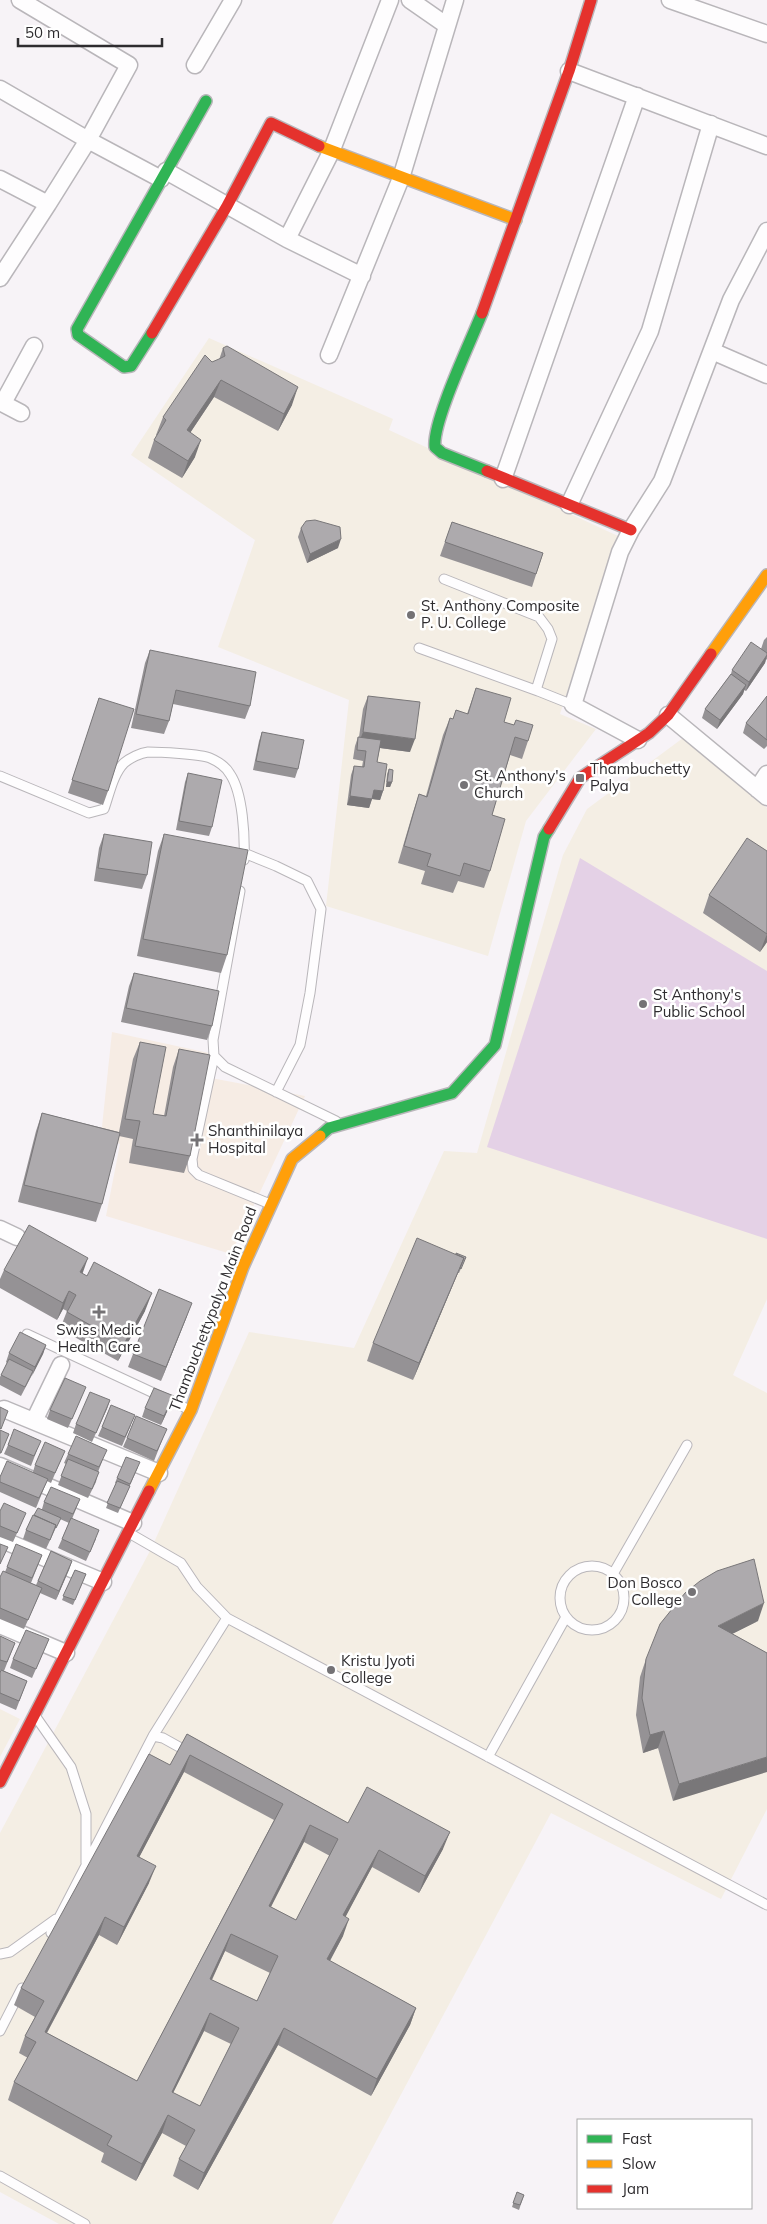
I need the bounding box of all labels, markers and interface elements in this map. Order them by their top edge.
scale bar [18,15,161,47]
text: 50 m [25,23,60,42]
place label: St. Anthony Composite P. U. College [421,596,580,632]
marker: St. Anthony Composite P. U. College [405,609,417,621]
place label: Thambuchetty Palya [590,759,690,795]
place label: St. Anthony's Church [474,766,566,802]
marker: Thambuchetty Palya [574,772,586,784]
marker: St. Anthony's Church [458,779,470,791]
place label: St Anthony's Public School [653,985,745,1021]
marker: St Anthony's Public School [637,998,649,1010]
place label: Shanthinilaya Hospital [208,1121,303,1157]
marker: Shanthinilaya Hospital [190,1133,204,1147]
street label: Thambuchettypalya Main Road [165,1204,260,1414]
marker: Swiss Medic Health Care [92,1305,106,1319]
place label: Swiss Medic Health Care [56,1320,142,1356]
place label: Don Bosco College [607,1573,682,1609]
marker: Don Bosco College [686,1586,698,1598]
place label: Kristu Jyoti College [341,1651,415,1687]
marker: Kristu Jyoti College [325,1664,337,1676]
legend [577,2119,752,2209]
text: Fast [622,2129,652,2148]
text: Slow [622,2154,656,2173]
text: Jam [622,2179,649,2198]

